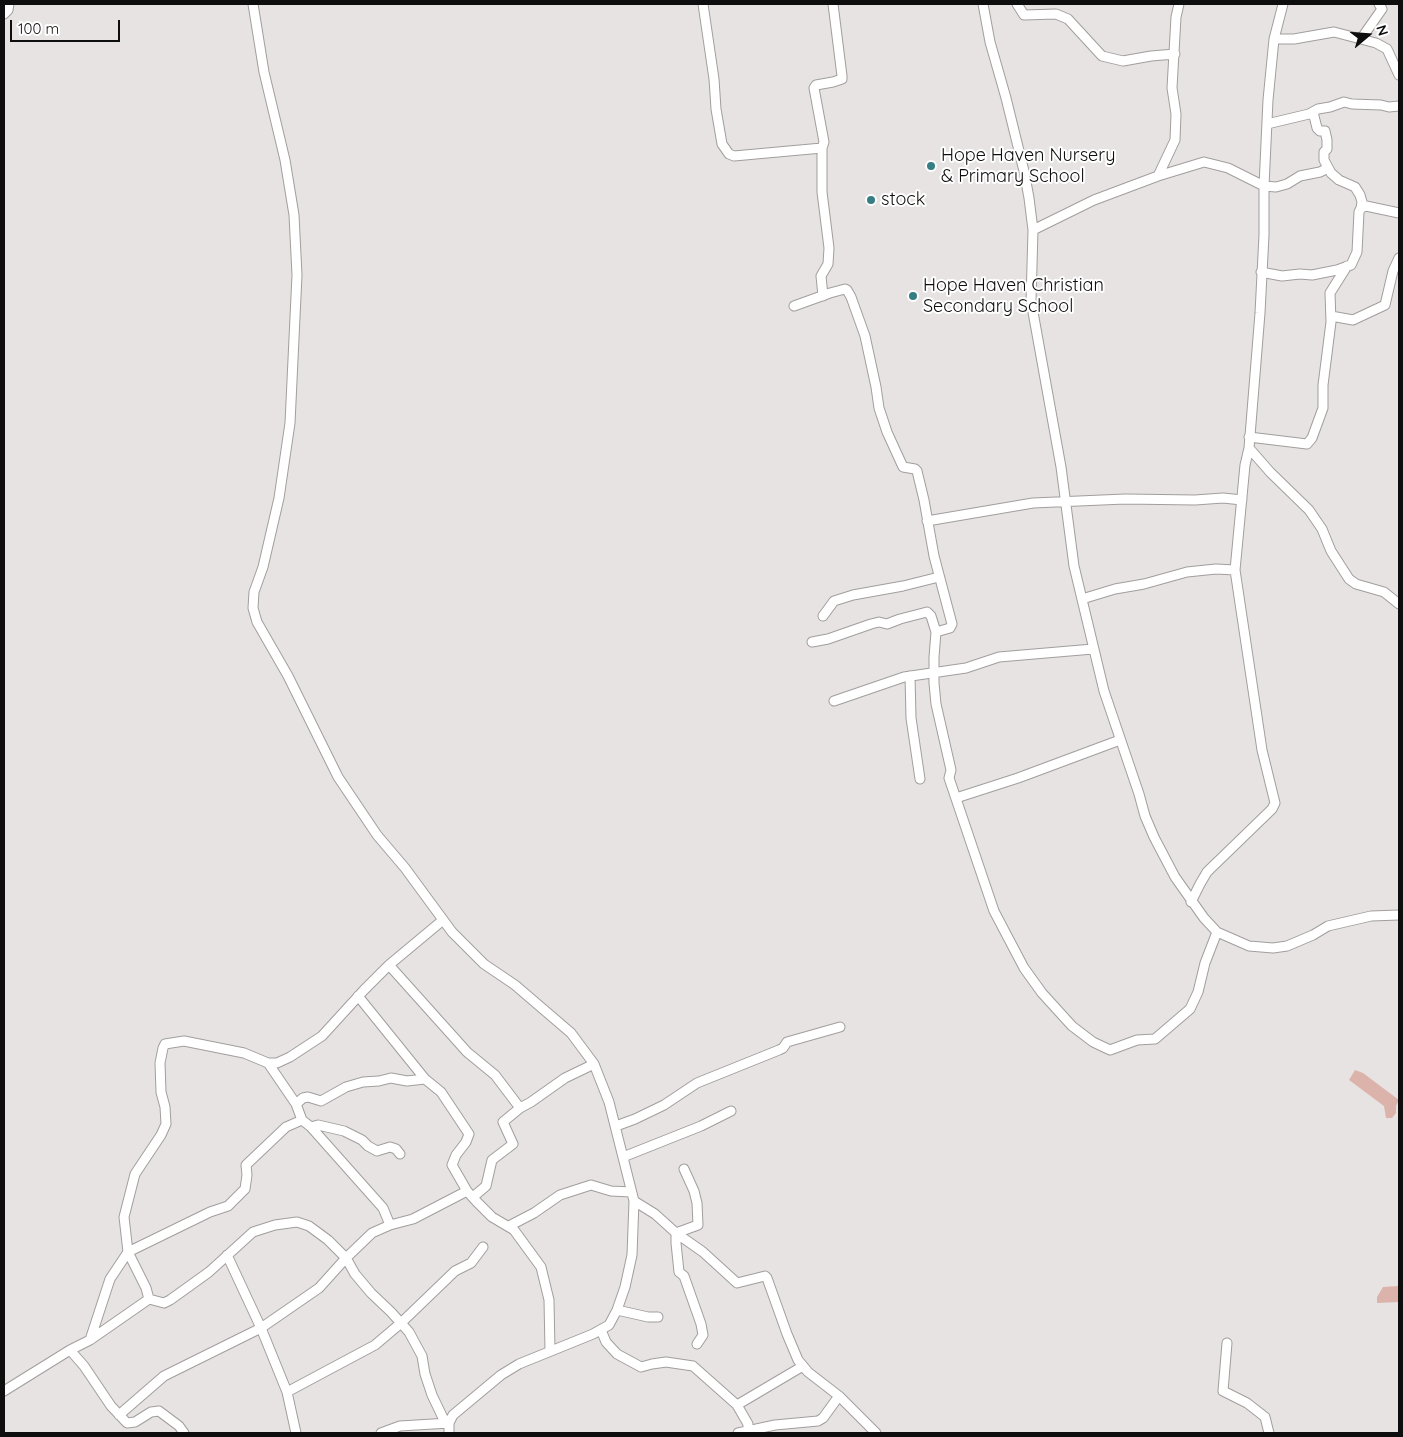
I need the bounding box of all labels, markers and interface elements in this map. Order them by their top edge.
scale bar [12,10,122,42]
north arrow [1343,10,1393,60]
text: 100 m [18,19,59,38]
text: N [1372,23,1392,38]
place label: Hope Haven Nursery & Primary School [941,145,1115,188]
marker: Hope Haven Nursery & Primary School [925,160,937,172]
place label: stock [881,189,925,211]
marker: stock [865,194,877,206]
place label: Hope Haven Christian Secondary School [923,275,1104,318]
marker: Hope Haven Christian Secondary School [907,290,919,302]

